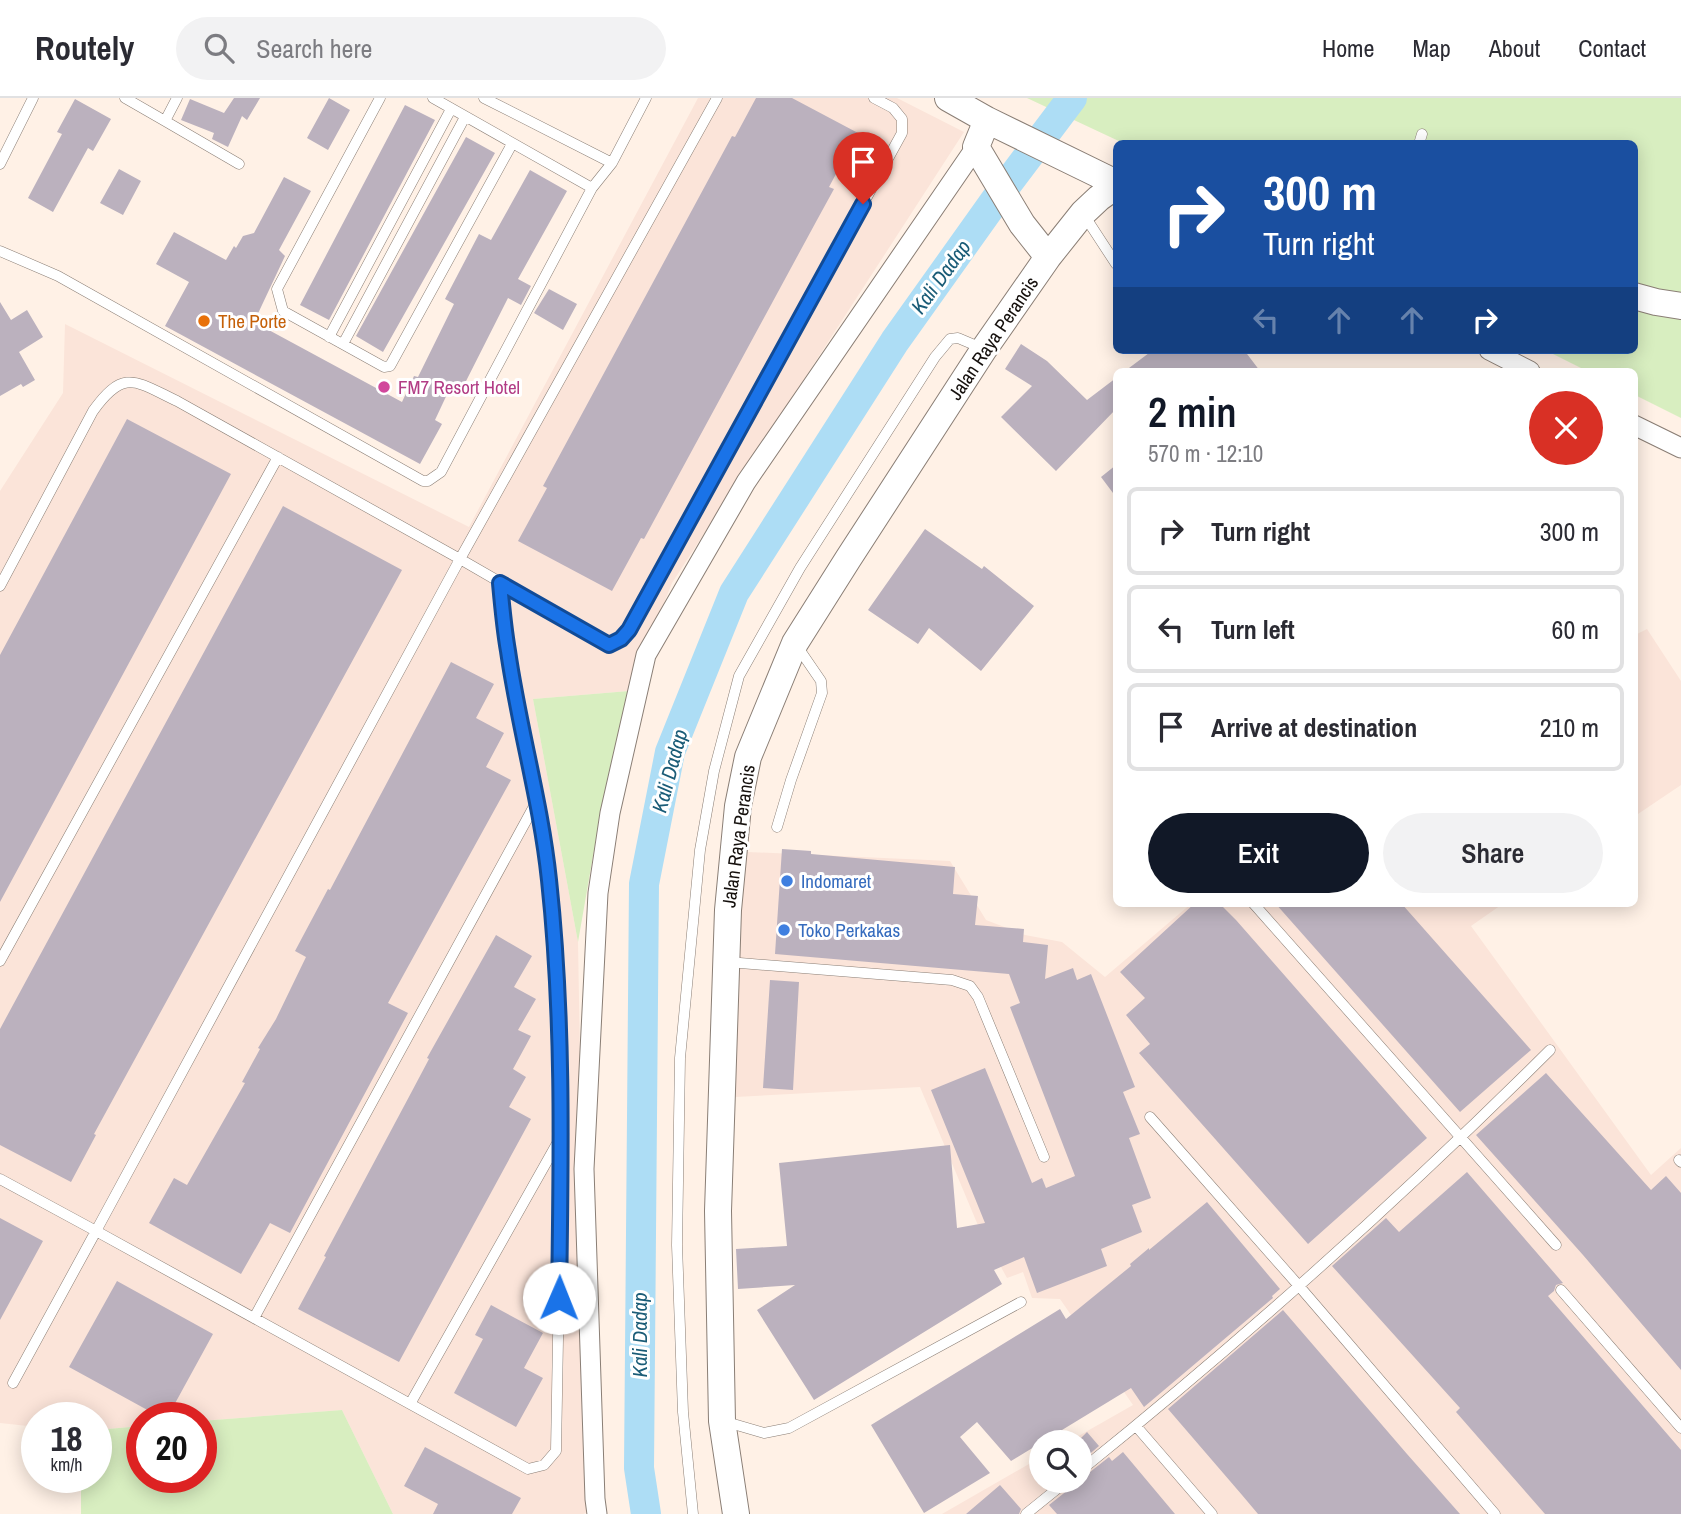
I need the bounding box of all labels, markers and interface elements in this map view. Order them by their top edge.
search box [176,17,666,80]
text: Routely [35,26,134,70]
icon: search [200,29,238,67]
text: Search here [256,31,372,66]
text: Home [1322,32,1374,64]
text: Map [1412,32,1451,64]
text: About [1489,32,1540,64]
text: Contact [1578,32,1646,64]
pin [833,132,893,204]
icon: arrive [844,143,882,181]
text: 300 m [1263,159,1377,225]
icon: right [1148,168,1239,259]
text: Turn right [1263,222,1375,265]
water label: Kali Dadap [904,234,977,320]
street label: Jalan Raya Perancis [942,271,1044,405]
icon: left [1247,301,1285,339]
icon: ahead [1320,301,1358,339]
icon: ahead [1393,301,1431,339]
icon: right [1466,301,1504,339]
place label: The Porte [218,308,286,334]
marker: The Porte [196,313,212,329]
place label: FM7 Resort Hotel [398,374,520,400]
marker: FM7 Resort Hotel [376,379,392,395]
text: 2 min [1148,384,1237,440]
button: close [1529,391,1603,465]
text: 570 m · 12:10 [1148,438,1263,469]
icon: right [1152,512,1190,550]
text: Turn right [1211,514,1310,549]
text: 300 m [1540,514,1599,549]
icon: left [1152,610,1190,648]
text: Turn left [1211,612,1295,647]
text: 60 m [1552,612,1599,647]
icon: arrive [1152,708,1190,746]
text: Arrive at destination [1211,710,1417,745]
text: 210 m [1540,710,1599,745]
water label: Kali Dadap [644,726,695,816]
street label: Jalan Raya Perancis [715,763,761,909]
button: Exit [1148,813,1369,893]
button: Share [1383,813,1603,893]
place label: Indomaret [801,868,872,894]
marker: Indomaret [779,873,795,889]
place label: Toko Perkakas [798,917,900,943]
marker: Toko Perkakas [776,922,792,938]
position arrow [522,1261,596,1335]
water label: Kali Dadap [625,1292,654,1378]
speed limit sign: 20 [126,1402,217,1493]
text: 18 [51,1415,82,1462]
map controls [1029,1430,1092,1493]
button: search [1029,1430,1092,1493]
text: km/h [51,1452,83,1477]

